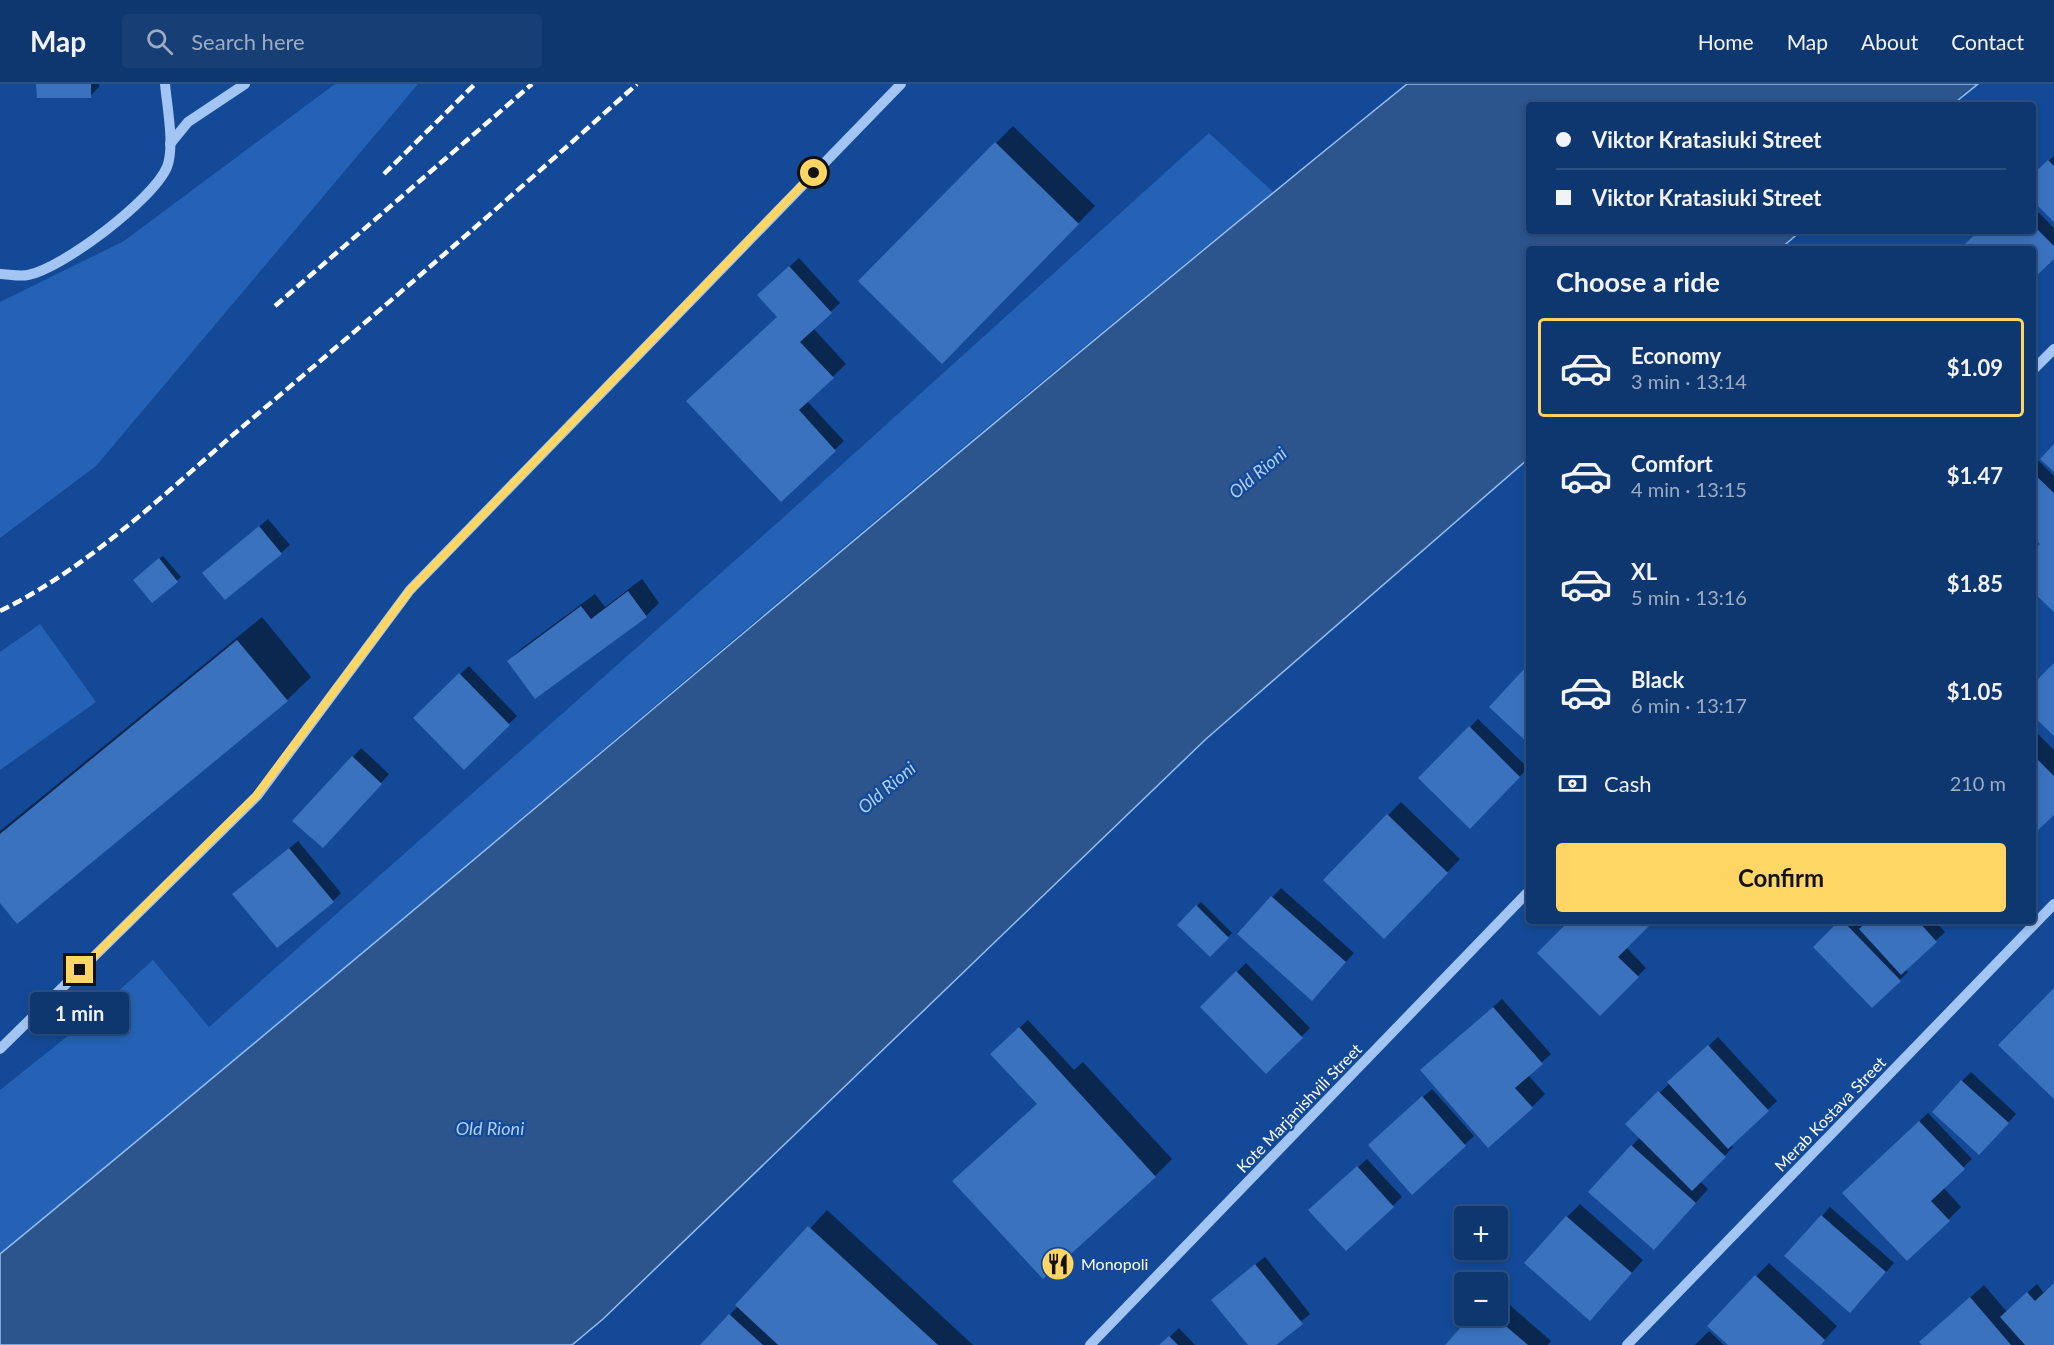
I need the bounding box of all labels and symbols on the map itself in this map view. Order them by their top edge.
route start [800,159,827,186]
water label: Old Rioni [1224,442,1291,503]
water label: Old Rioni [853,757,920,818]
route end [66,956,93,983]
callout: 1 min [31,991,130,1033]
street label: Kote Marjanishvili Street [1232,1039,1365,1176]
street label: Merab Kostava Street [1770,1052,1889,1175]
water label: Old Rioni [456,1117,524,1139]
restaurant icon: Monopoli [1040,1246,1076,1282]
place label: Monopoli [1081,1254,1148,1273]

